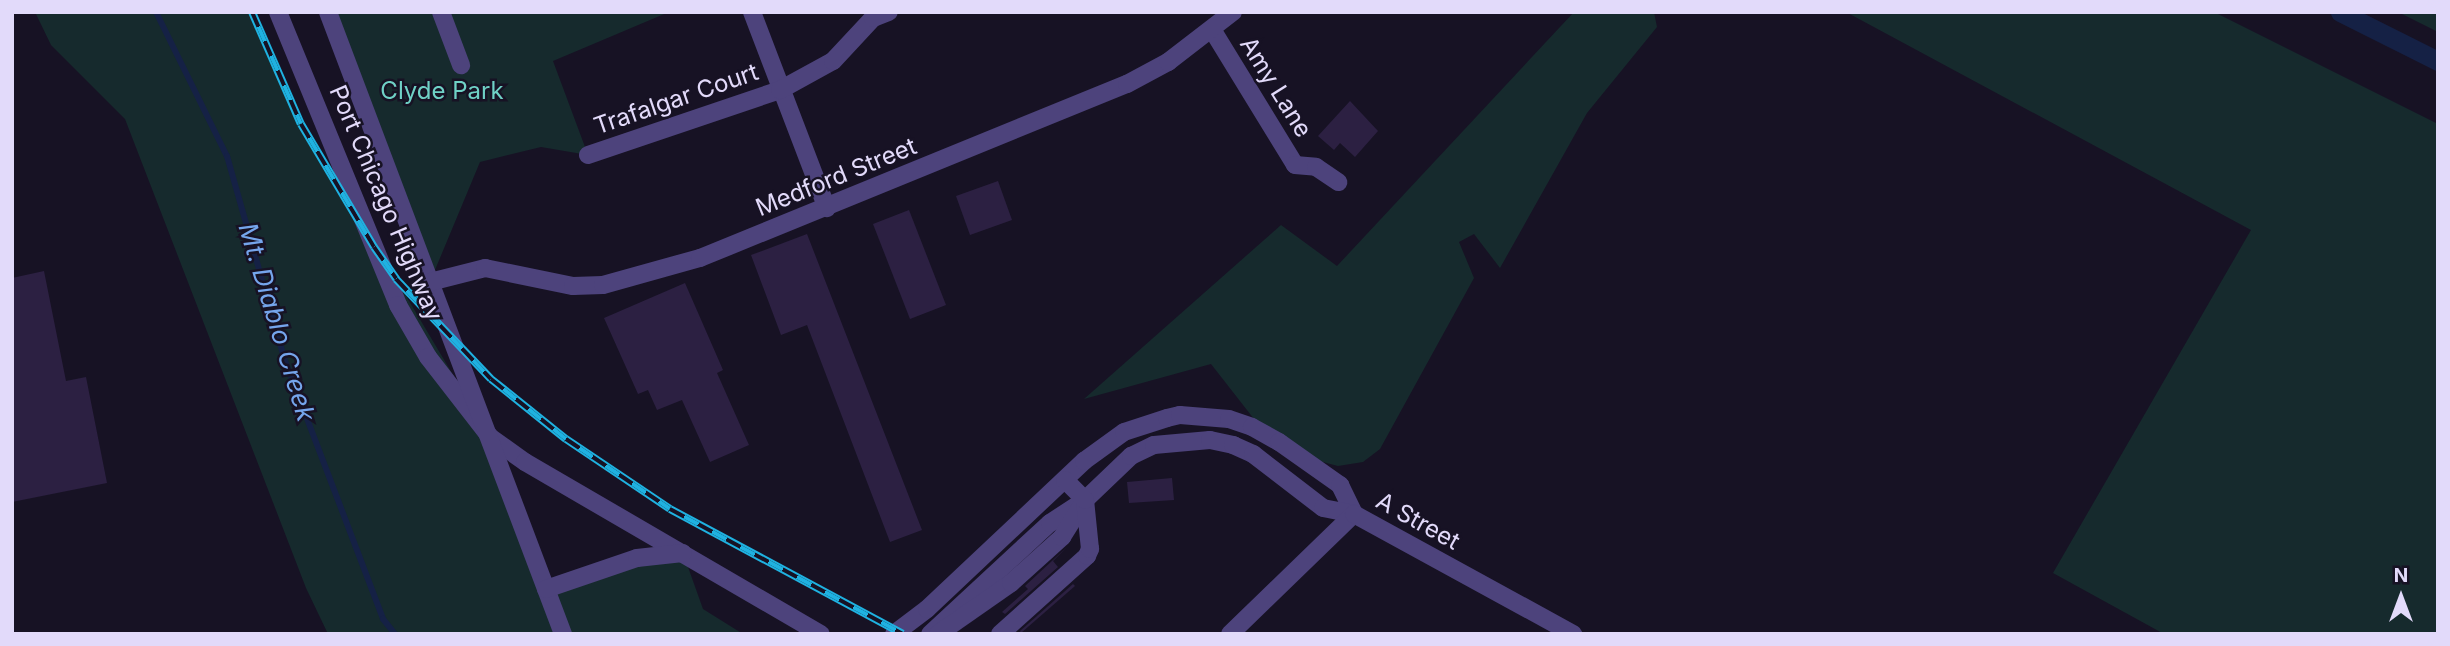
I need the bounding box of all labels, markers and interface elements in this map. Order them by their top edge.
street label: Amy Lane [1234,32,1318,142]
street label: Trafalgar Court [590,57,762,141]
park label: Clyde Park [380,77,504,105]
street label: Port Chicago Highway [323,81,449,325]
street label: Medford Street [751,132,921,222]
water label: Mt. Diablo Creek [232,219,322,425]
street label: A Street [1371,486,1465,556]
north arrow [2366,562,2436,632]
text: N [2394,564,2408,587]

